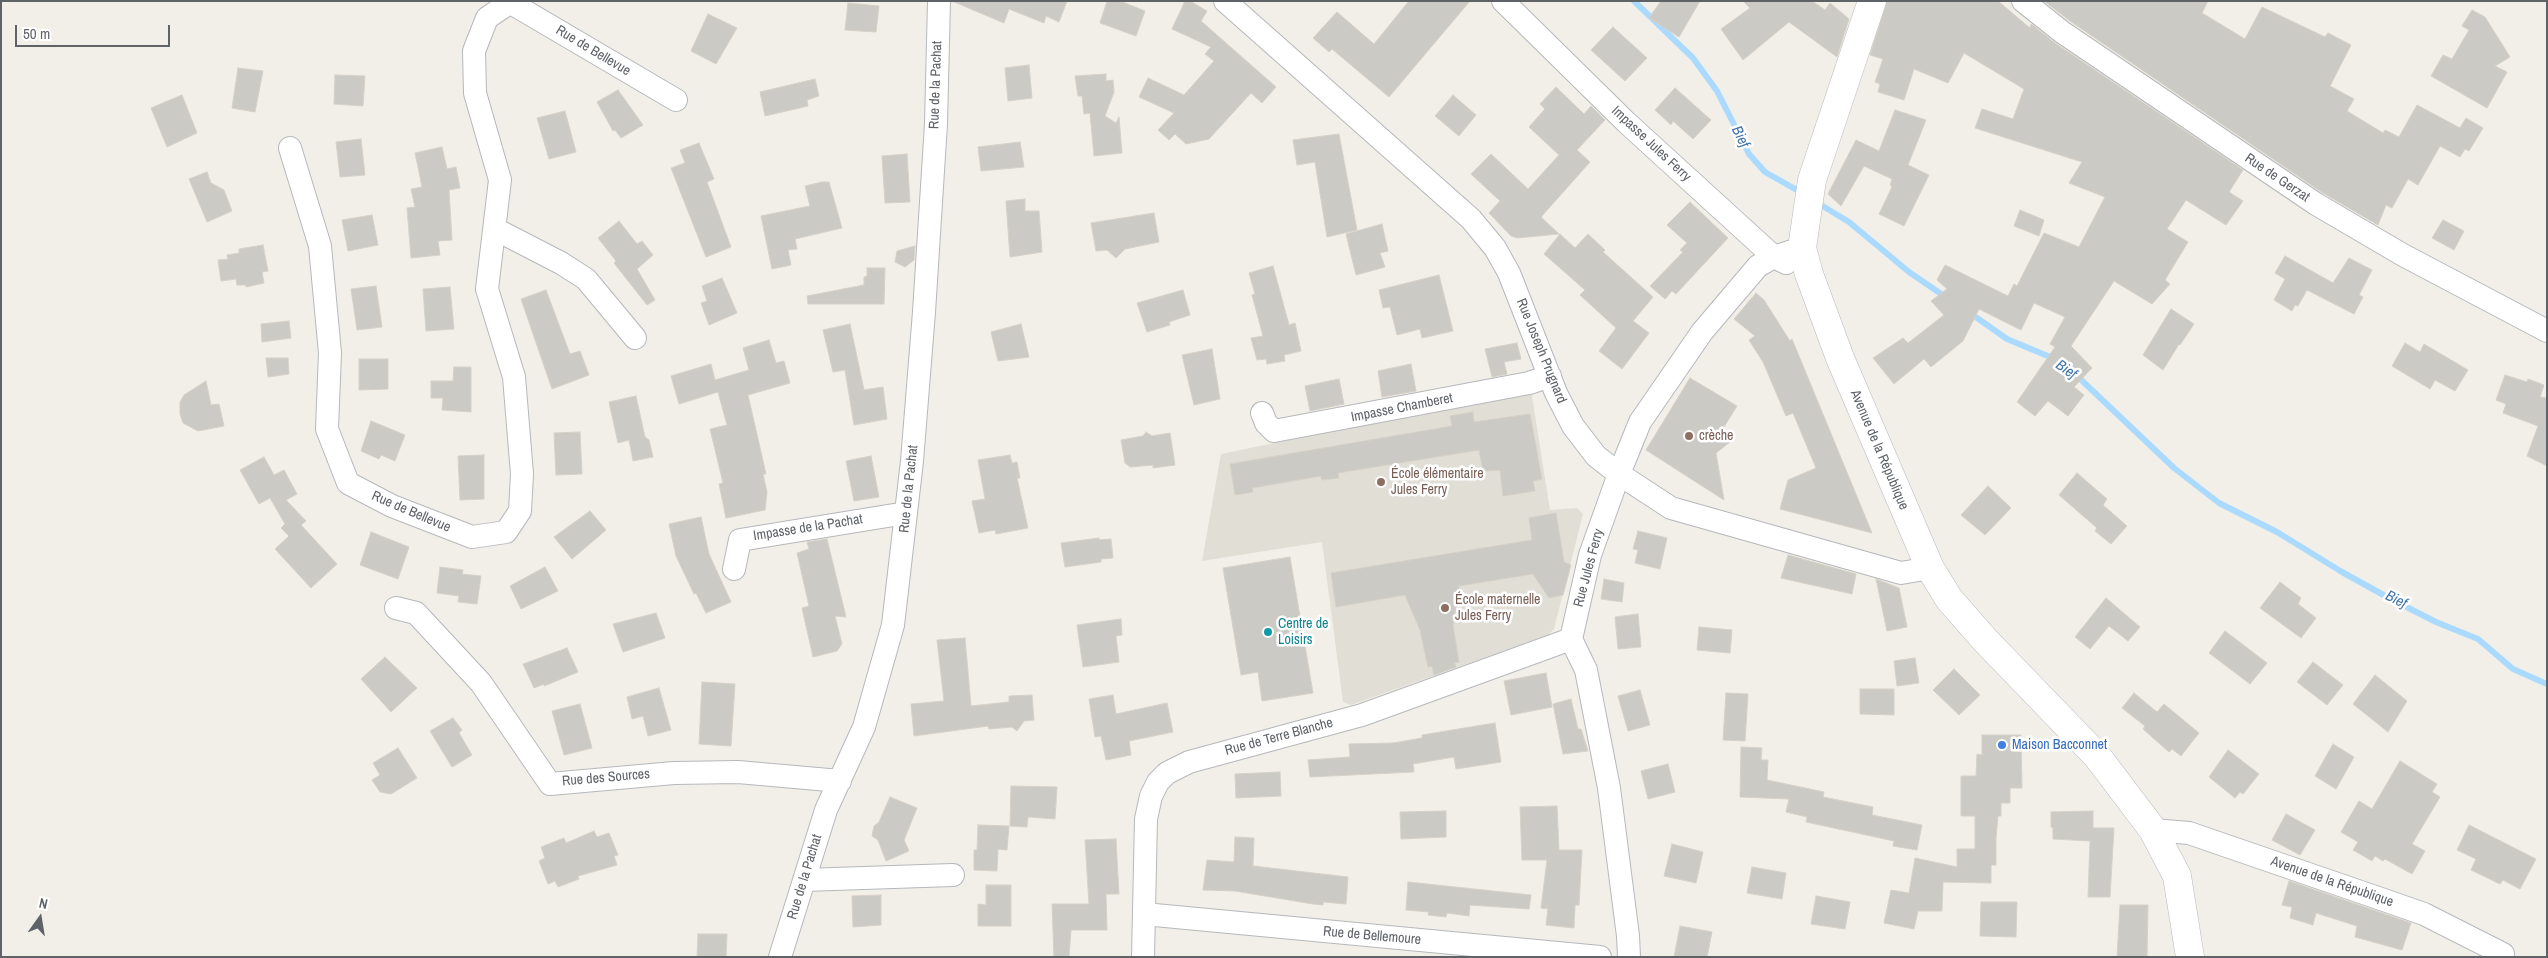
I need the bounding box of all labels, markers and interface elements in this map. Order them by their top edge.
scale bar [18,15,172,47]
street label: Rue de Bellevue [553,22,633,80]
text: 50 m [23,23,50,44]
street label: Rue de la Pachat [926,41,946,129]
street label: Impasse Jules Ferry [1608,103,1694,185]
water label: Bief [1727,123,1753,151]
street label: Rue de Gerzat [2241,150,2313,206]
street label: Rue Joseph Prugnard [1512,296,1570,406]
water label: Bief [2052,356,2080,384]
street label: Avenue de la République [1846,387,1912,513]
street label: Impasse Chamberet [1350,390,1454,426]
place label: crèche [1699,428,1733,444]
marker: crèche [1683,430,1695,442]
street label: Rue de la Pachat [896,444,922,534]
place label: École élémentaire Jules Ferry [1391,466,1484,498]
marker: École élémentaire Jules Ferry [1375,476,1387,488]
street label: Rue de Bellevue [369,488,453,536]
street label: Impasse de la Pachat [752,511,864,545]
street label: Rue Jules Ferry [1570,527,1608,609]
water label: Bief [2382,587,2410,613]
place label: École maternelle Jules Ferry [1455,592,1540,624]
marker: École maternelle Jules Ferry [1439,602,1451,614]
place label: Centre de Loisirs [1278,616,1328,648]
marker: Centre de Loisirs [1262,626,1274,638]
street label: Rue de Terre Blanche [1223,715,1335,759]
place label: Maison Bacconnet [2012,737,2107,753]
marker: Maison Bacconnet [1996,739,2008,751]
street label: Rue des Sources [561,766,651,790]
street label: Rue de la Pachat [784,832,826,922]
street label: Avenue de la République [2268,853,2396,911]
north arrow [15,893,65,943]
text: N [37,894,49,913]
street label: Rue de Bellemoure [1322,923,1422,949]

